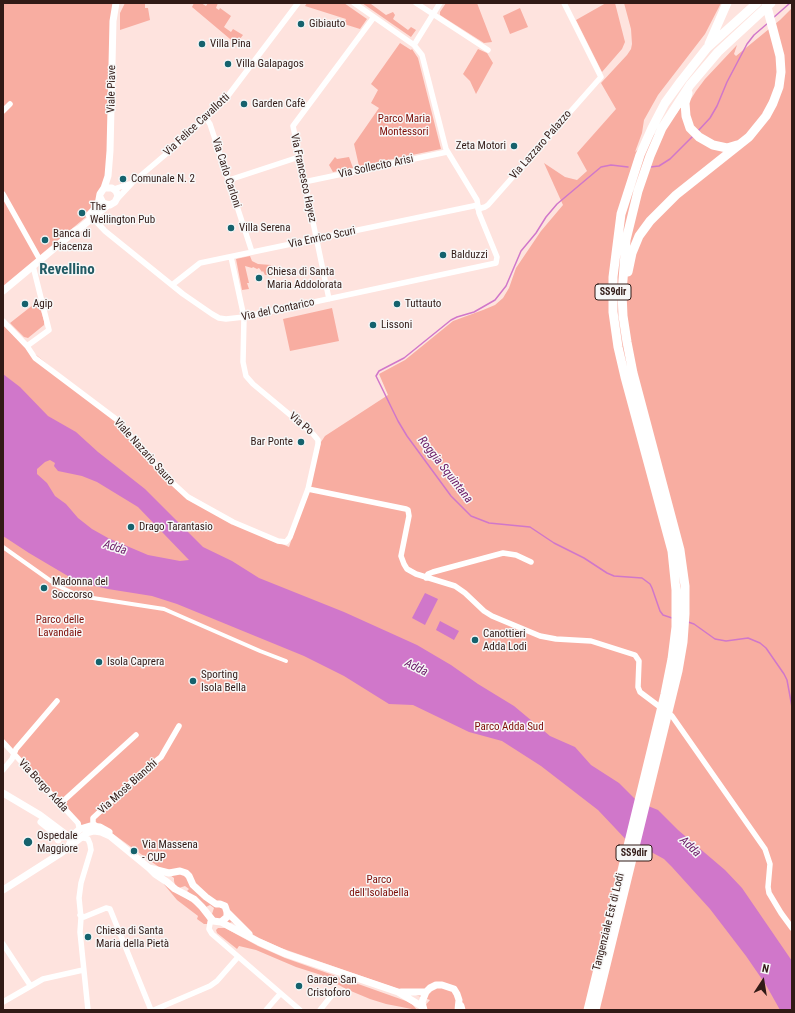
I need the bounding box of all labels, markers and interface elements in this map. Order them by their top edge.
place label: Gibiauto [309,17,345,31]
marker: Gibiauto [296,19,306,29]
place label: Villa Pina [210,37,251,51]
marker: Villa Pina [197,39,207,49]
place label: Villa Galapagos [236,57,304,71]
marker: Villa Galapagos [223,59,233,69]
street label: Viale Piave [105,65,119,113]
street label: Via Felice Cavallotti [161,91,233,159]
place label: Garden Cafè [252,97,305,111]
marker: Garden Cafè [239,99,249,109]
street label: Via Lazzaro Palazzo [507,108,575,182]
park label: Parco Maria Montessori [378,112,430,138]
street label: Via Francesco Hayez [287,132,319,224]
street label: Via Carlo Carloni [208,136,244,210]
place label: Zeta Motori [456,139,506,153]
marker: Zeta Motori [509,141,519,151]
street label: Via Sollecito Arisi [337,153,415,181]
place label: Comunale N. 2 [131,172,195,186]
marker: Comunale N. 2 [118,174,128,184]
place label: The Wellington Pub [90,200,155,226]
marker: The Wellington Pub [77,208,87,218]
place label: Villa Serena [239,221,290,235]
marker: Villa Serena [226,223,236,233]
street label: Via Enrico Scuri [287,224,357,252]
place label: Banca di Piacenza [53,227,93,253]
marker: Banca di Piacenza [40,235,50,245]
place label: Balduzzi [451,248,488,262]
marker: Balduzzi [438,250,448,260]
district label: Revellino [39,261,95,279]
place label: Chiesa di Santa Maria Addolorata [267,265,342,291]
marker: Chiesa di Santa Maria Addolorata [254,273,264,283]
road number: SS9dir [595,284,631,300]
street label: Via del Contarico [240,296,316,324]
place label: Agip [33,297,53,311]
place label: Tuttauto [405,297,441,311]
marker: Agip [20,299,30,309]
marker: Tuttauto [392,299,402,309]
place label: Lissoni [381,318,412,332]
marker: Lissoni [368,320,378,330]
street label: Via Po [286,410,316,438]
street label: Viale Nazario Sauro [111,416,177,488]
water label: Roggia Squintana [415,434,475,506]
place label: Bar Ponte [251,435,293,449]
marker: Bar Ponte [296,437,306,447]
place label: Drago Tarantasio [139,520,213,534]
marker: Drago Tarantasio [126,522,136,532]
water label: Adda [101,537,129,559]
place label: Madonna del Soccorso [52,575,108,601]
marker: Madonna del Soccorso [39,583,49,593]
park label: Parco delle Lavandaie [36,613,84,639]
place label: Canottieri Adda Lodi [483,627,527,653]
marker: Canottieri Adda Lodi [470,635,480,645]
place label: Isola Caprera [107,655,164,669]
water label: Adda [402,656,430,680]
marker: Isola Caprera [94,657,104,667]
place label: Sporting Isola Bella [201,668,246,694]
marker: Sporting Isola Bella [188,676,198,686]
park label: Parco Adda Sud [474,720,544,734]
street label: Via Borgo Adda [15,757,71,815]
street label: Via Mosè Bianchi [96,757,160,817]
place label: Ospedale Maggiore [37,829,78,855]
water label: Adda [676,834,704,860]
marker: Ospedale Maggiore [22,836,34,848]
place label: Via Massena - CUP [142,838,198,864]
road number: SS9dir [616,845,652,861]
marker: Via Massena - CUP [129,846,139,856]
street label: Tangenziale Est di Lodi [591,872,627,972]
park label: Parco dell'Isolabella [349,873,409,899]
place label: Chiesa di Santa Maria della Pietà [96,924,169,950]
marker: Chiesa di Santa Maria della Pietà [83,932,93,942]
north arrow [743,961,783,1001]
text: N [761,962,770,976]
place label: Garage San Cristoforo [307,973,357,999]
marker: Garage San Cristoforo [294,981,304,991]

